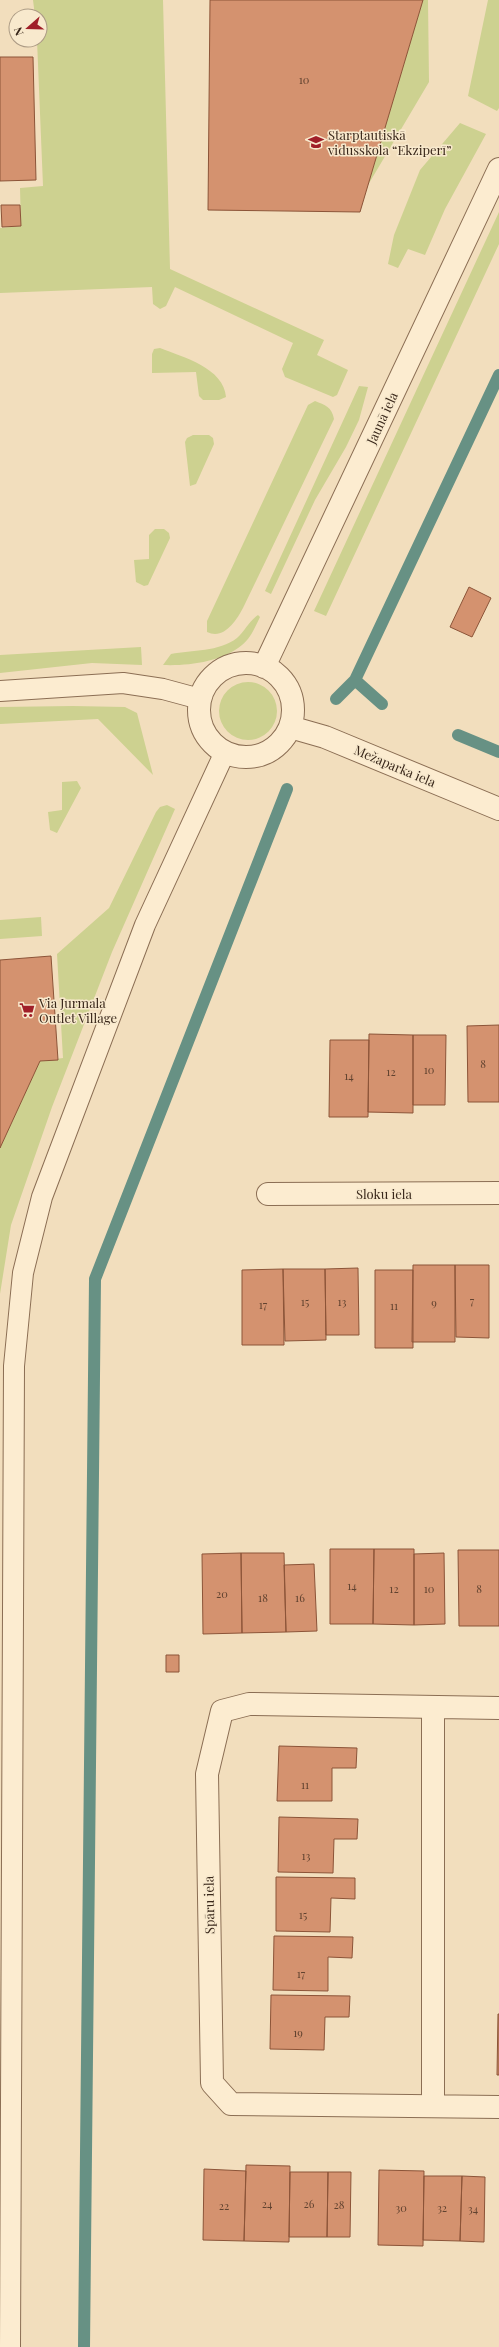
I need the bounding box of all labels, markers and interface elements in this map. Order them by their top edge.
north arrow [8,8,48,48]
text: N [10,25,27,38]
house number: 10 [299,72,310,87]
place label: Starptautiskā vidusskola “Ekziperī” [327,126,452,158]
school or university icon: Starptautiskā vidusskola “Ekziperī” [307,133,325,151]
street label: Jaunā iela [362,388,401,448]
street label: Mežaparka iela [352,741,439,791]
place label: Via Jurmala Outlet Village [38,994,117,1026]
supermarket icon: Via Jurmala Outlet Village [18,1001,36,1019]
house number: 8 [480,1056,486,1071]
house number: 10 [424,1062,435,1077]
house number: 12 [386,1064,396,1079]
house number: 14 [344,1068,354,1083]
street label: Sloku iela [356,1185,413,1202]
house number: 7 [470,1293,475,1308]
house number: 15 [301,1294,310,1309]
house number: 13 [338,1294,346,1309]
house number: 9 [431,1295,437,1310]
house number: 17 [259,1297,268,1312]
house number: 11 [390,1298,398,1313]
house number: 14 [347,1578,357,1593]
house number: 12 [389,1581,399,1596]
house number: 10 [424,1581,435,1596]
house number: 8 [476,1581,482,1596]
house number: 20 [216,1586,228,1601]
house number: 18 [258,1590,268,1605]
house number: 16 [295,1590,305,1605]
house number: 11 [301,1777,309,1792]
house number: 13 [302,1848,310,1863]
street label: Spāru iela [199,1875,218,1934]
house number: 15 [299,1907,308,1922]
house number: 17 [297,1966,306,1981]
house number: 19 [293,2025,303,2040]
house number: 24 [262,2196,273,2211]
house number: 26 [304,2196,315,2211]
house number: 28 [334,2197,345,2212]
house number: 22 [219,2198,229,2213]
house number: 30 [395,2200,407,2215]
house number: 32 [437,2200,447,2215]
house number: 34 [468,2201,479,2216]

